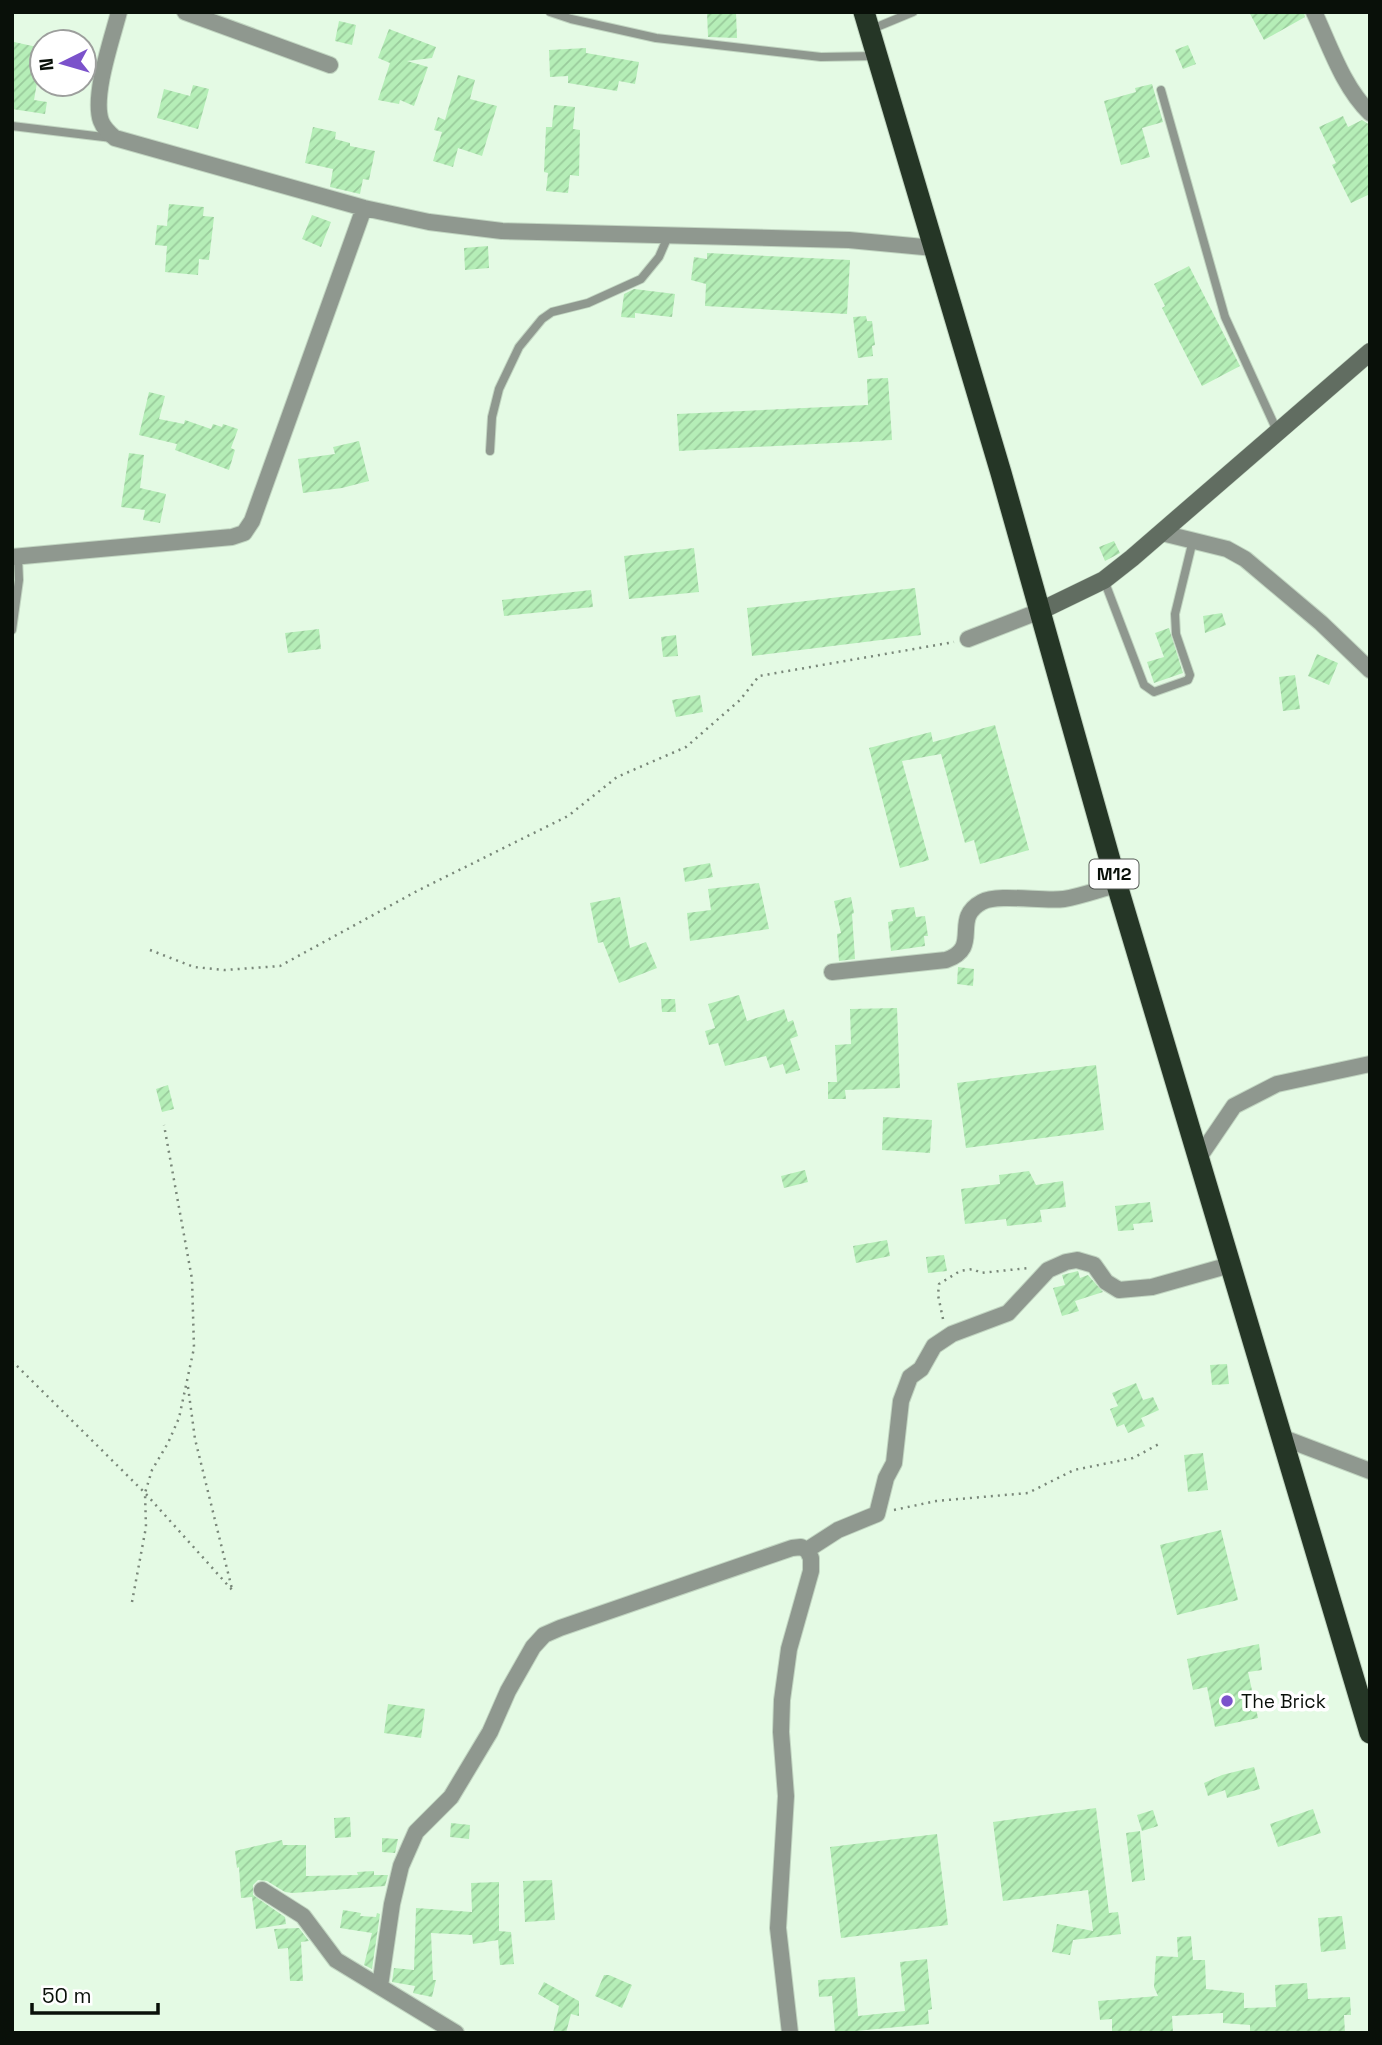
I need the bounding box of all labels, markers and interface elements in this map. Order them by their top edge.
north arrow [28,28,98,98]
text: N [34,57,60,72]
road number: M12 [1090,860,1138,888]
place label: The Brick [1241,1689,1326,1714]
marker: The Brick [1219,1693,1235,1709]
scale bar [32,1972,158,2016]
text: 50 m [42,1982,92,2009]

